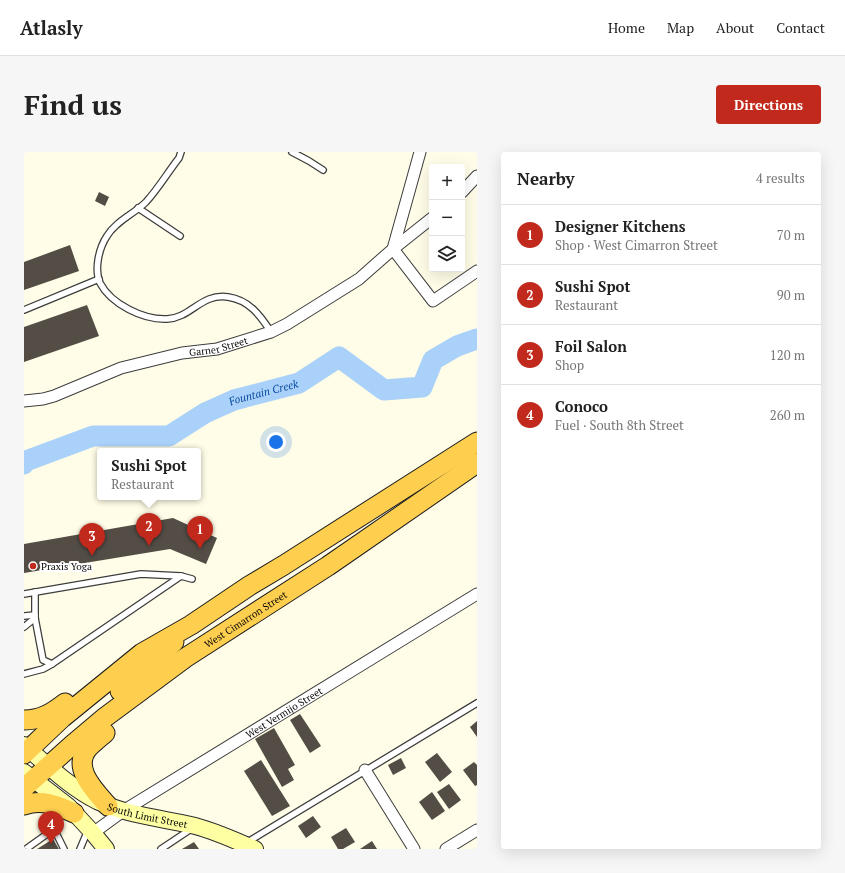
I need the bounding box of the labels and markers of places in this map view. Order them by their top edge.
pin: 2 [136,513,162,546]
pin: 1 [187,516,213,549]
pin: 3 [79,523,105,556]
place label: Praxis Yoga [41,560,92,573]
marker: Praxis Yoga [28,561,38,571]
pin: 4 [38,811,64,844]

